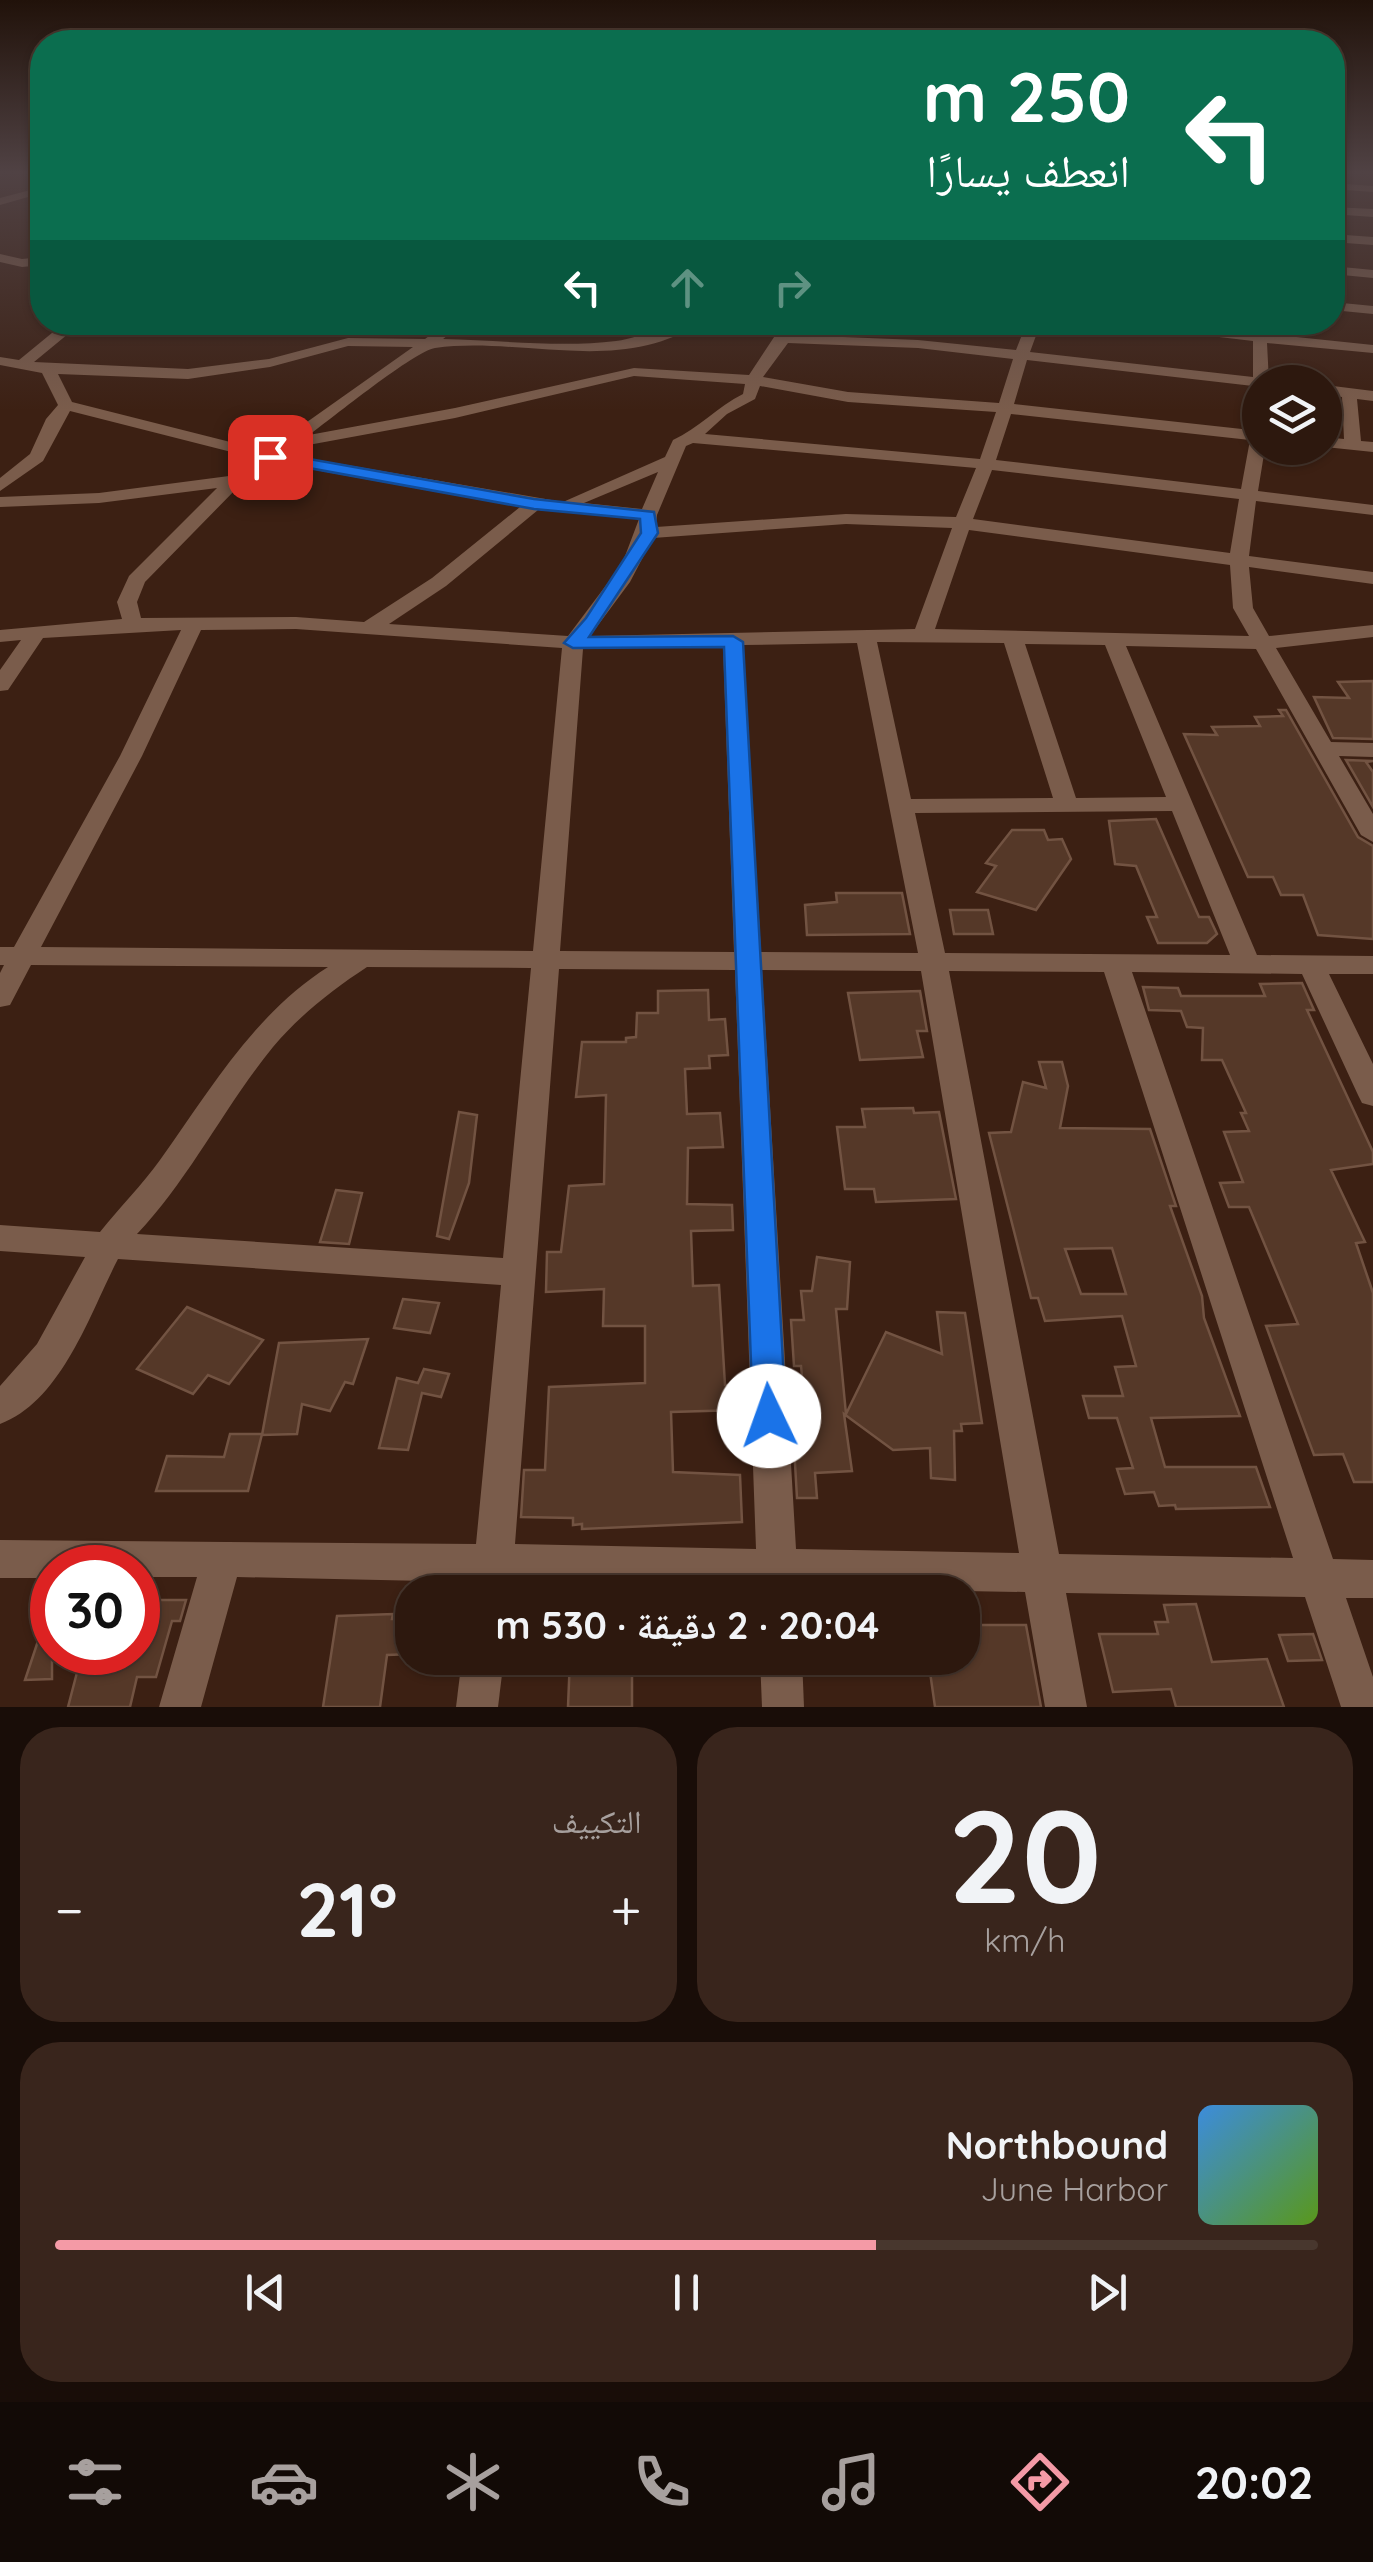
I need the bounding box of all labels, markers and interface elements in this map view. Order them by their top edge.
text: 250 m [923,52,1130,140]
icon: left [1165,70,1295,200]
text: انعطف يسارًا [926,142,1130,198]
icon: left [555,260,610,315]
icon: ahead [660,260,715,315]
icon: right [765,260,820,315]
map controls [1242,365,1342,465]
button: layers [1242,365,1342,465]
pin [228,415,313,500]
icon: arrive [243,430,298,485]
position arrow [717,1364,821,1468]
speed limit sign: 30 [30,1545,160,1675]
text: 20:04 · 2 دقيقة · 530 m [496,1601,879,1649]
text: 20 [948,1773,1102,1936]
text: التكييف [552,1801,642,1841]
text: 21° [296,1862,398,1956]
text: − [55,1875,84,1944]
text: + [611,1875,642,1944]
text: km/h [984,1920,1065,1960]
text: Northbound [946,2121,1168,2169]
text: June Harbor [980,2169,1168,2209]
icon: previous [238,2265,293,2320]
icon: pause [659,2265,714,2320]
icon: next [1080,2265,1135,2320]
icon: filters [60,2447,130,2517]
icon: car [249,2447,319,2517]
icon: climate [438,2447,508,2517]
icon: phone [627,2447,697,2517]
icon: music [816,2447,886,2517]
icon: directions [1005,2447,1075,2517]
text: 20:02 [1195,2454,1313,2510]

